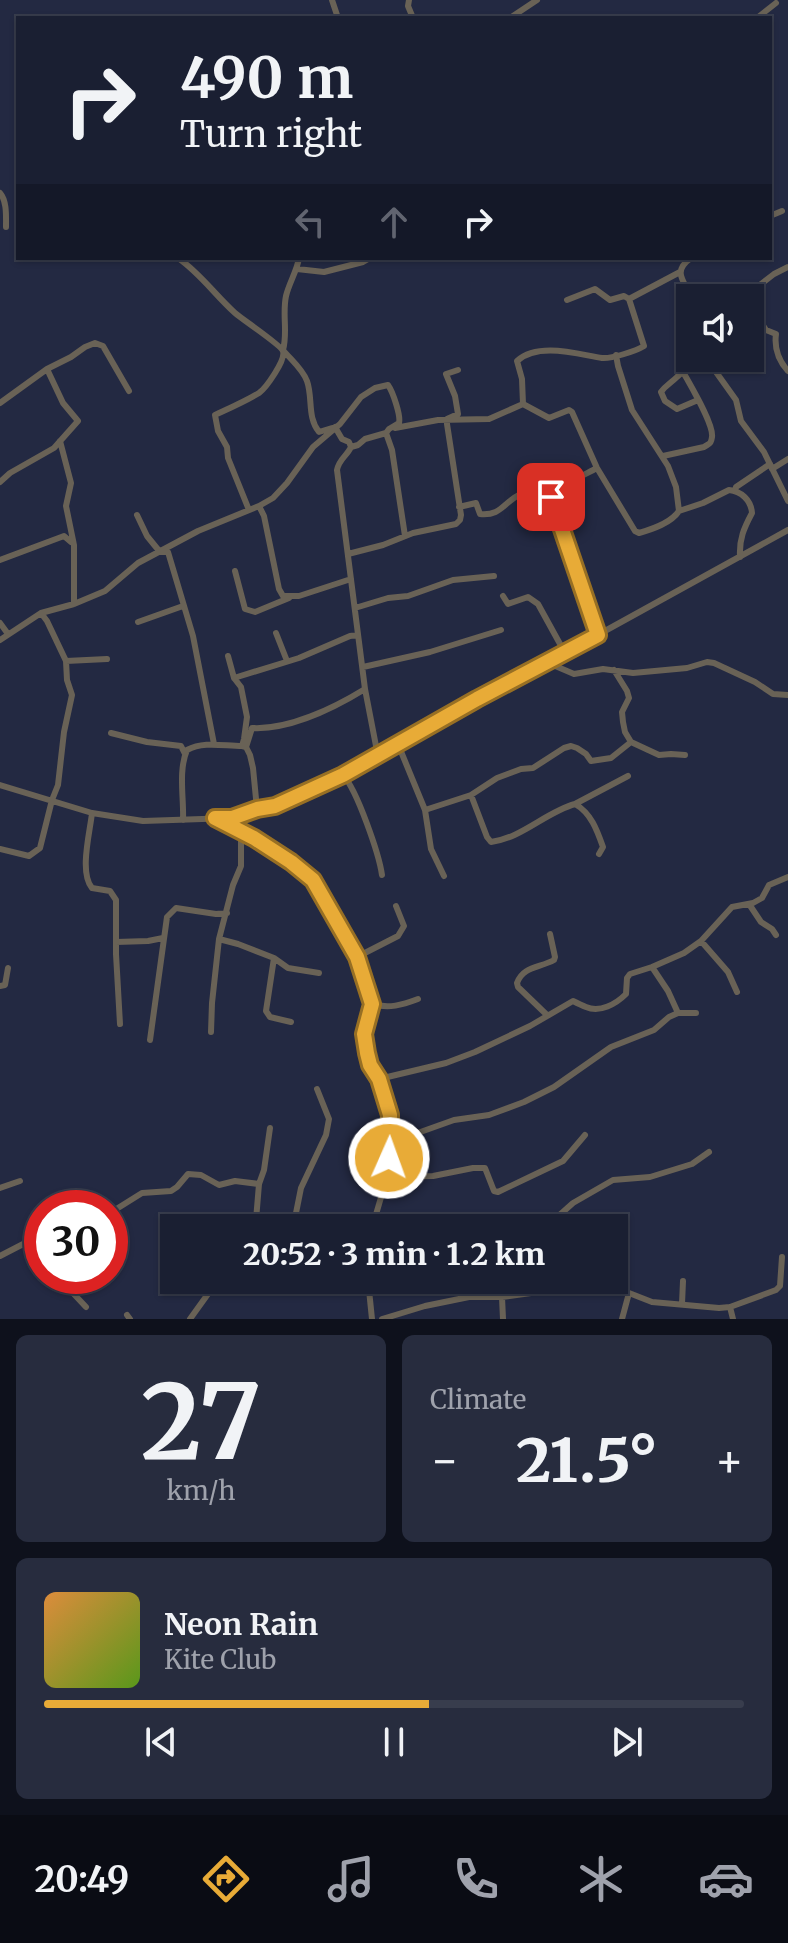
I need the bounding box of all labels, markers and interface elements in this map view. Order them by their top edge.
text: 490 m [180,43,353,113]
icon: right [48,48,152,152]
text: Turn right [180,112,362,157]
icon: left [288,200,332,244]
icon: ahead [372,200,416,244]
icon: right [456,200,500,244]
map controls [676,284,764,372]
button: sound [676,284,764,372]
pin [517,463,585,531]
icon: arrive [529,475,573,519]
position arrow [347,1116,431,1200]
speed limit sign: 30 [24,1190,128,1294]
text: 20:52 · 3 min · 1.2 km [243,1235,545,1273]
text: 27 [141,1357,261,1487]
text: Climate [430,1383,526,1416]
text: 21.5° [516,1423,658,1498]
text: − [430,1433,459,1488]
text: + [715,1433,744,1488]
text: km/h [167,1474,235,1507]
text: Neon Rain [164,1605,318,1643]
text: Kite Club [164,1643,276,1676]
icon: previous [139,1720,183,1764]
icon: pause [372,1720,416,1764]
icon: next [605,1720,649,1764]
icon: directions [198,1851,254,1907]
icon: music [323,1851,379,1907]
icon: phone [448,1851,504,1907]
icon: climate [573,1851,629,1907]
icon: car [698,1851,754,1907]
text: 20:49 [34,1857,129,1902]

